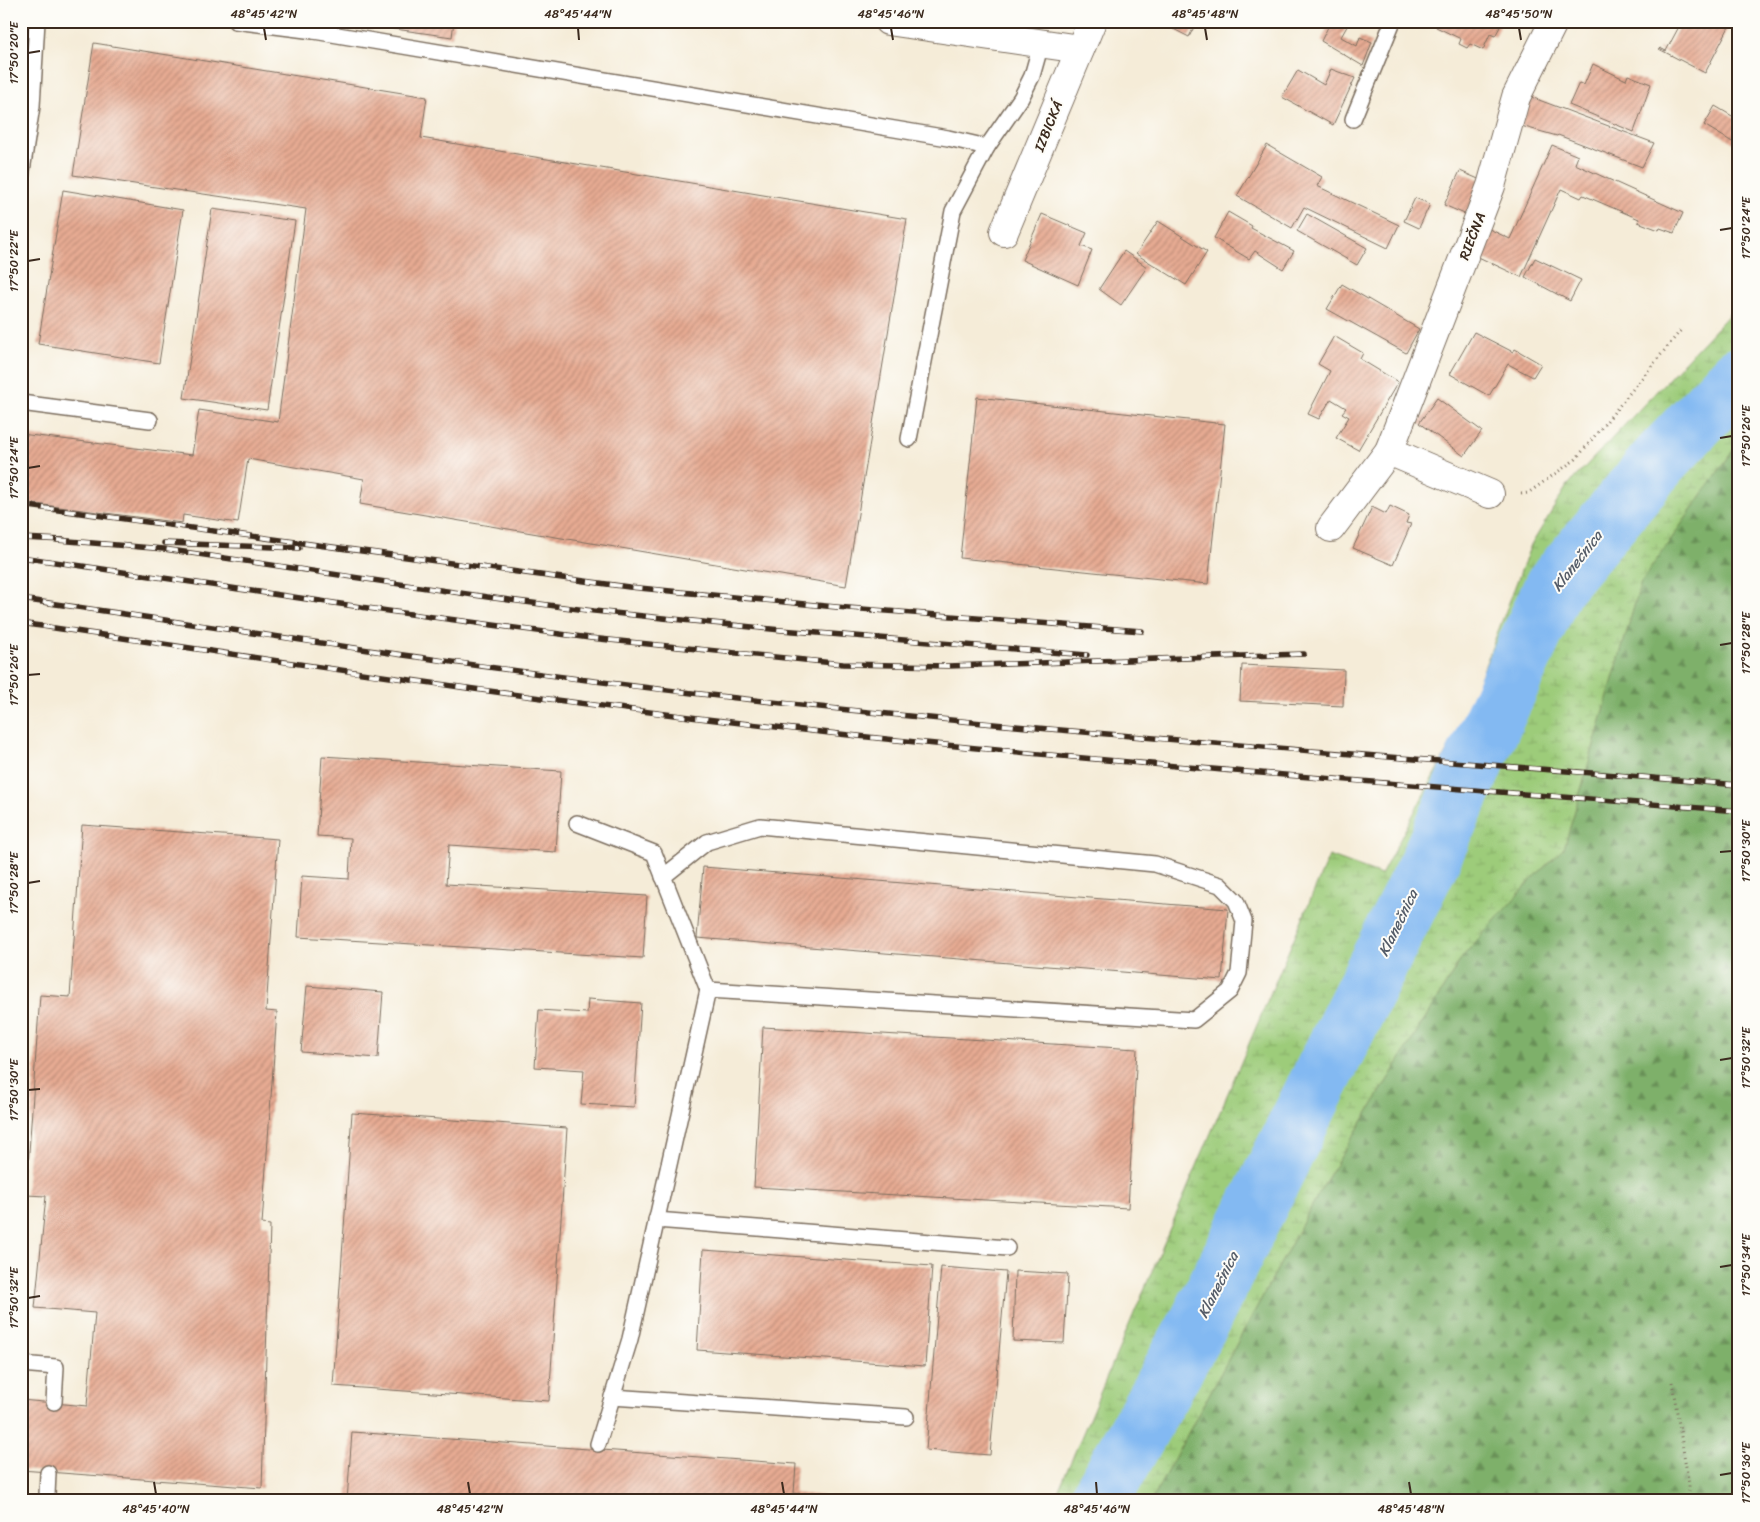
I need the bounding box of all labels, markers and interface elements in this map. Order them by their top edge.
text: 48°45'42"N [231,3,298,25]
text: 48°45'44"N [544,3,612,25]
text: 48°45'46"N [858,3,925,25]
text: 48°45'48"N [1171,3,1239,25]
text: 48°45'50"N [1485,3,1553,25]
text: 17°50'20"E [3,20,25,84]
street label: IZBICKÁ [1027,95,1071,156]
text: 17°50'24"E [1735,195,1757,259]
street label: RIEČNA [1452,209,1493,264]
text: 17°50'22"E [3,229,25,292]
text: 17°50'26"E [1735,404,1757,467]
text: 17°50'24"E [3,435,25,499]
water label: Klanečnica [1545,524,1610,597]
text: 17°50'28"E [1735,611,1757,674]
text: 17°50'26"E [3,643,25,706]
text: 17°50'30"E [1735,819,1757,882]
text: 17°50'28"E [3,851,25,914]
water label: Klanečnica [1371,884,1426,961]
text: 17°50'32"E [1735,1026,1757,1089]
text: 17°50'30"E [3,1058,25,1121]
text: 17°50'34"E [1735,1233,1757,1296]
water label: Klanečnica [1190,1246,1246,1323]
text: 17°50'32"E [3,1266,25,1329]
text: 17°50'36"E [1735,1441,1757,1504]
text: 48°45'40"N [122,1498,190,1520]
text: 48°45'42"N [437,1498,504,1520]
text: 48°45'44"N [750,1498,818,1520]
text: 48°45'46"N [1064,1498,1131,1520]
text: 48°45'48"N [1377,1498,1445,1520]

